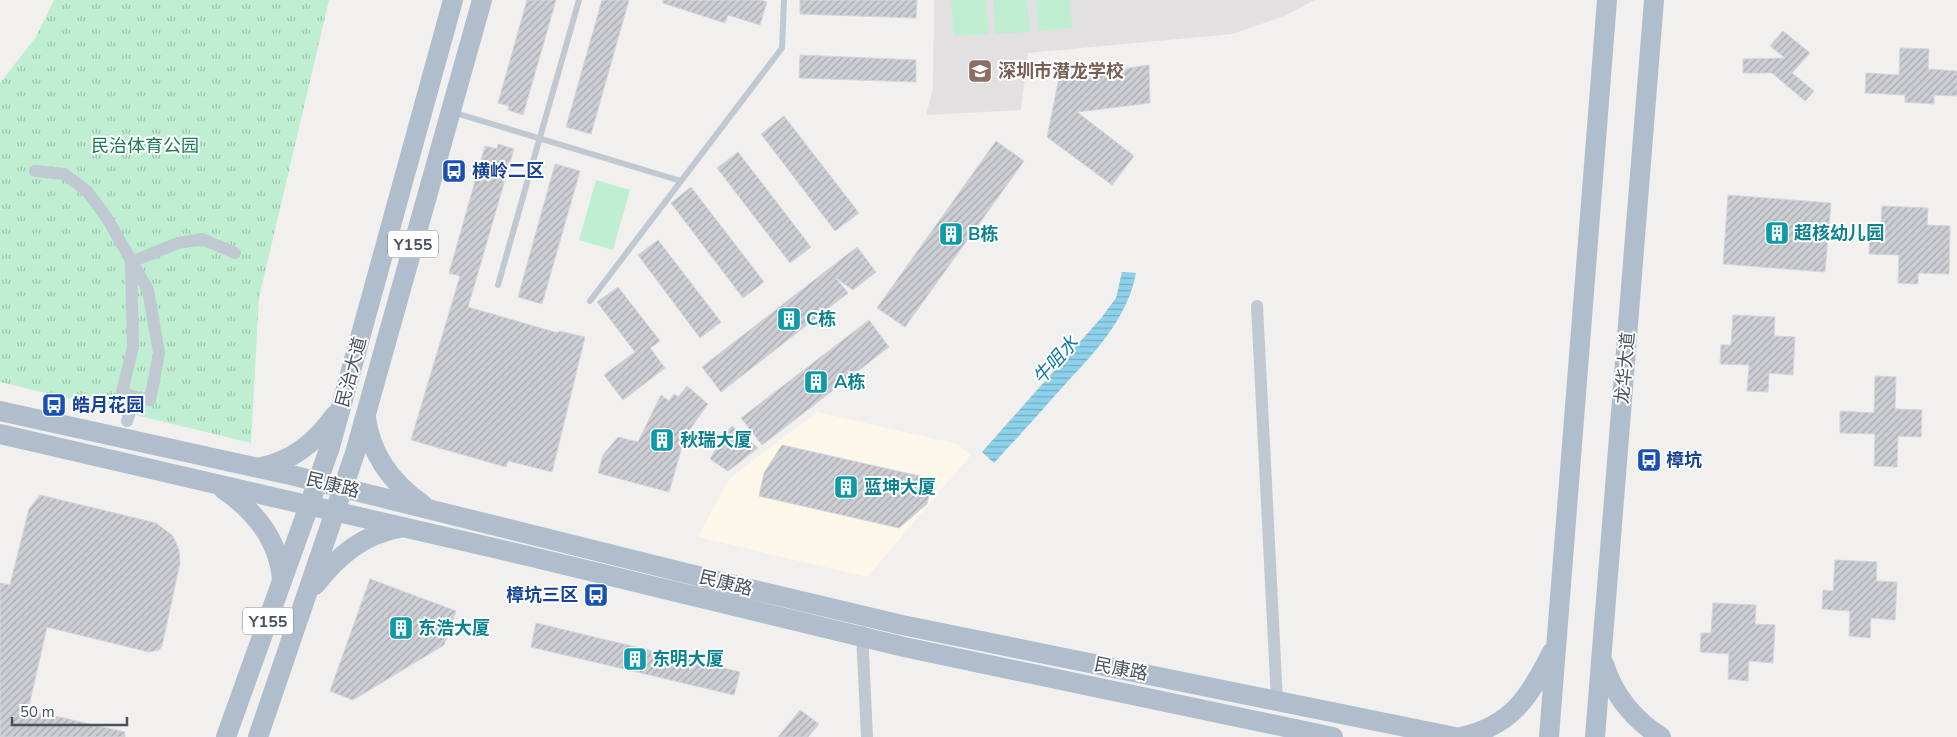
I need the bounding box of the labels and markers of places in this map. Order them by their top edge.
school or university icon: 深圳市潜龙学校 [967,58,993,84]
place label: 深圳市潜龙学校 [998,59,1124,83]
bus stop icon: 横岭二区 [441,158,467,184]
place label: 横岭二区 [472,159,544,183]
building icon: 超核幼儿园 [1764,220,1790,246]
building icon: B栋 [938,221,964,247]
place label: 超核幼儿园 [1794,221,1884,245]
place label: B栋 [968,222,998,246]
building icon: C栋 [776,306,802,332]
place label: C栋 [806,307,836,331]
building icon: A栋 [803,369,829,395]
place label: A栋 [834,370,865,394]
bus stop icon: 皓月花园 [41,392,67,418]
place label: 皓月花园 [72,393,144,417]
building icon: 秋瑞大厦 [649,427,675,453]
place label: 秋瑞大厦 [680,428,752,452]
bus stop icon: 樟坑 [1636,447,1662,473]
place label: 樟坑 [1666,448,1702,472]
building icon: 蓝坤大厦 [833,474,859,500]
place label: 蓝坤大厦 [864,475,936,499]
bus stop icon: 樟坑三区 [583,582,609,608]
place label: 樟坑三区 [506,583,578,607]
building icon: 东浩大厦 [388,615,414,641]
place label: 东浩大厦 [418,616,490,640]
building icon: 东明大厦 [622,646,648,672]
place label: 东明大厦 [652,647,724,671]

